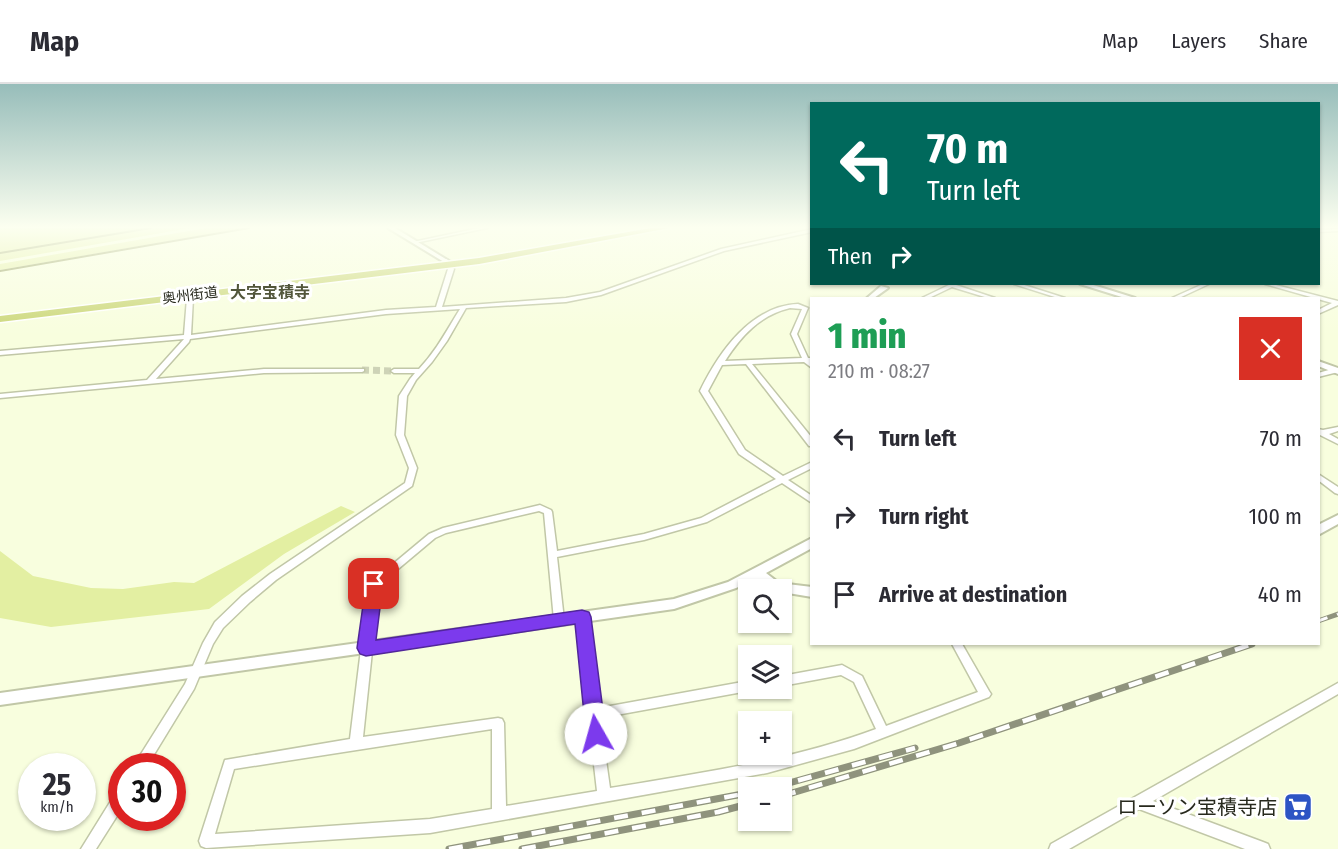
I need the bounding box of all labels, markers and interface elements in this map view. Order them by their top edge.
text: Map [30,25,79,58]
text: Map [1102,28,1138,54]
text: Layers [1171,28,1226,54]
text: Share [1259,28,1308,54]
text: 70 m [927,124,1008,174]
icon: left [828,126,906,204]
text: Turn left [927,175,1020,207]
icon: right [884,240,917,273]
text: Then [828,243,872,270]
district label: 大字宝積寺 [230,283,310,302]
street label: 奥州街道 [161,284,219,307]
text: 1 min [828,314,906,358]
button: close [1239,317,1302,380]
text: 210 m · 08:27 [828,359,930,383]
icon: left [828,422,861,455]
text: Turn left [879,425,957,452]
text: 70 m [1260,425,1302,452]
icon: right [828,500,861,533]
text: Turn right [879,503,968,530]
text: 100 m [1248,503,1302,530]
pin [348,558,399,609]
icon: arrive [357,567,390,600]
icon: arrive [828,578,861,611]
map controls [738,579,792,831]
button: search [738,579,792,633]
text: Arrive at destination [879,581,1067,608]
text: 40 m [1258,581,1302,608]
button: layers [738,645,792,699]
position arrow [564,702,628,766]
button: + [738,711,792,765]
speed limit sign: 30 [108,753,186,831]
text: 25 [43,767,71,803]
button: − [738,777,792,831]
supermarket icon: ローソン宝積寺店 [1282,791,1314,823]
place label: ローソン宝積寺店 [1117,795,1277,819]
text: km/h [40,798,74,816]

